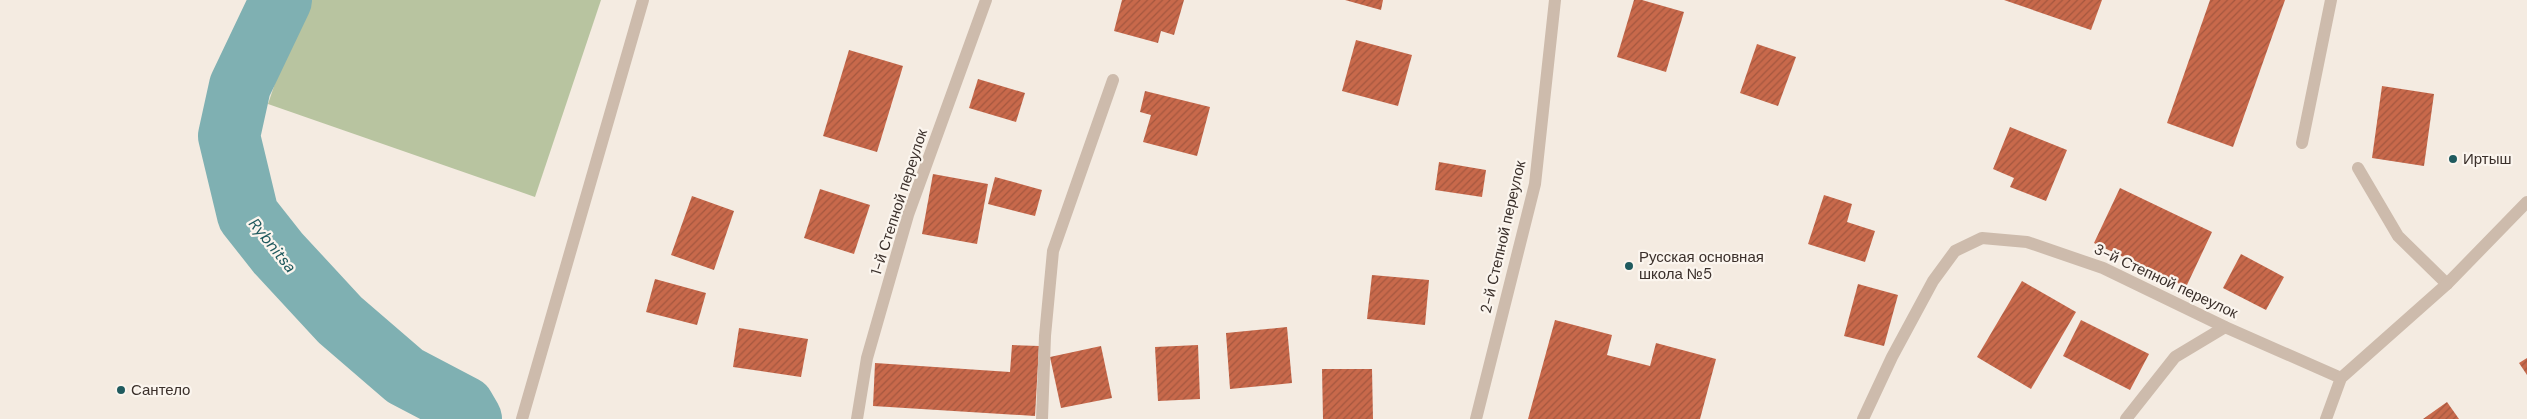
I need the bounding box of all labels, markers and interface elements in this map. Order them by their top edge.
street label: 1-й Степной переулок [866,126,932,277]
place label: Иртыш [2463,149,2511,169]
marker: Иртыш [2447,153,2459,165]
street label: 2-й Степной переулок [1476,158,1530,315]
water label: Rybnitsa [244,214,301,277]
street label: 3-й Степной переулок [2091,239,2241,323]
place label: Русская основная школа №5 [1639,247,1764,284]
marker: Русская основная школа №5 [1623,260,1635,272]
place label: Сантело [131,380,190,400]
marker: Сантело [115,384,127,396]

